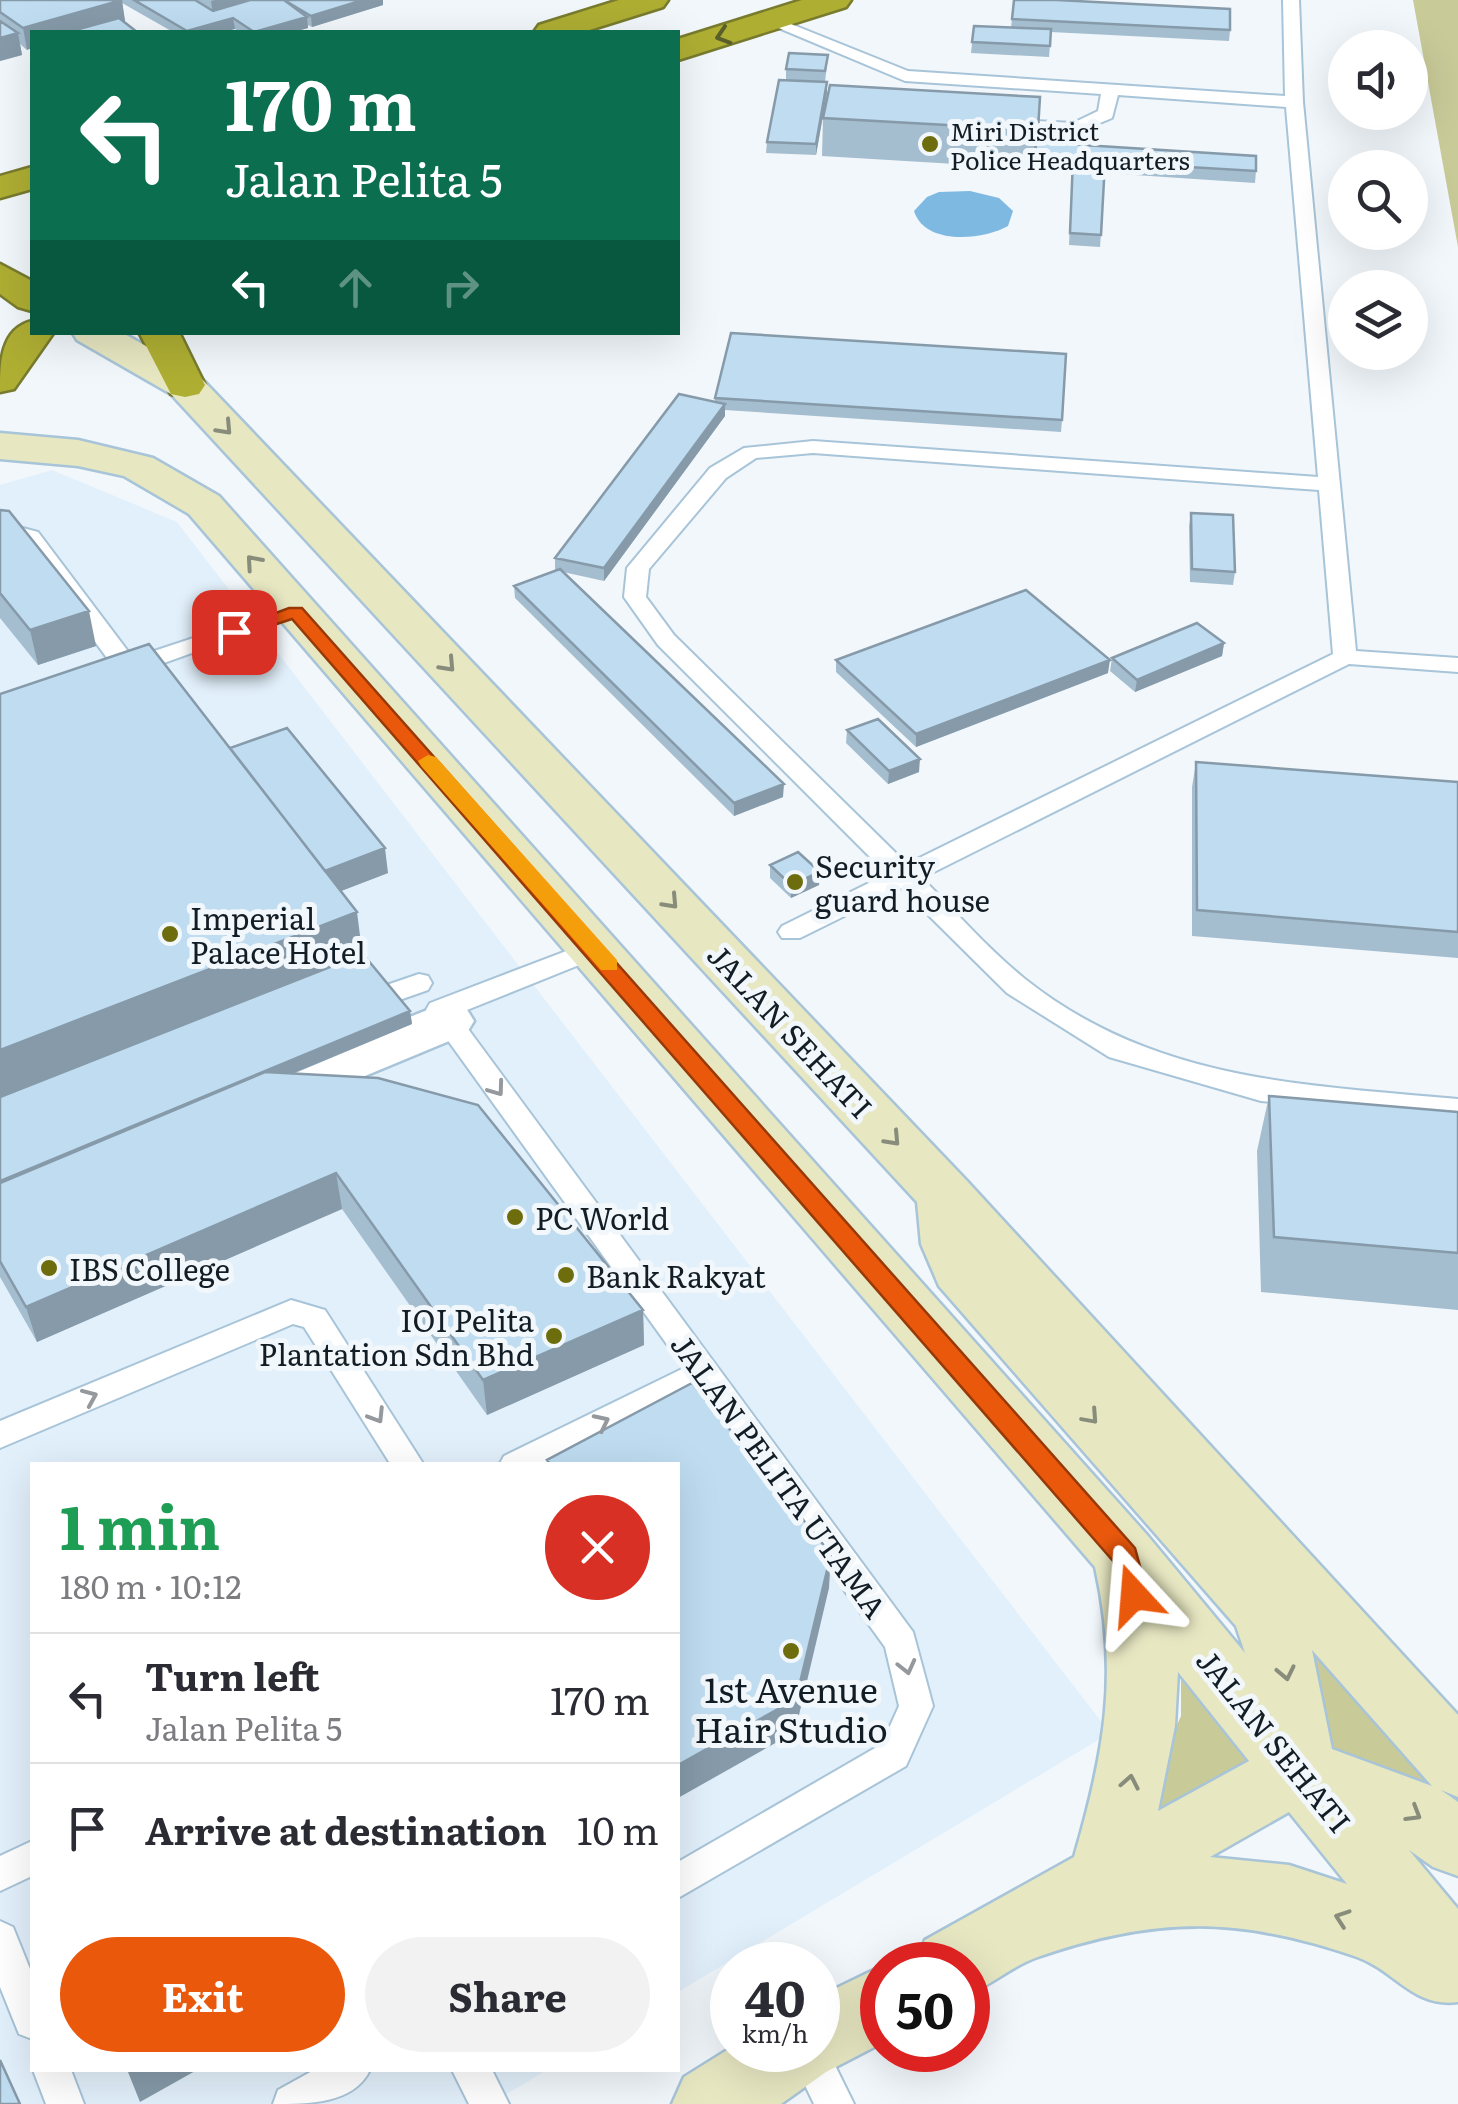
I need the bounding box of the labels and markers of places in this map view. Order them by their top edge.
place label: Miri District Police Headquarters [950,112,1190,178]
marker: Miri District Police Headquarters [919,133,941,155]
pin [192,590,277,675]
place label: Security guard house [815,843,990,921]
marker: Security guard house [784,871,806,893]
place label: Imperial Palace Hotel [190,895,366,973]
marker: Imperial Palace Hotel [159,923,181,945]
place label: PC World [535,1195,669,1239]
marker: PC World [504,1206,526,1228]
place label: IBS College [69,1246,230,1290]
place label: Bank Rakyat [586,1253,766,1297]
marker: IBS College [38,1257,60,1279]
marker: Bank Rakyat [555,1264,577,1286]
place label: IOI Pelita Plantation Sdn Bhd [259,1297,535,1375]
marker: IOI Pelita Plantation Sdn Bhd [543,1325,565,1347]
marker: 1st Avenue Hair Studio [780,1640,802,1662]
place label: 1st Avenue Hair Studio [694,1662,888,1754]

